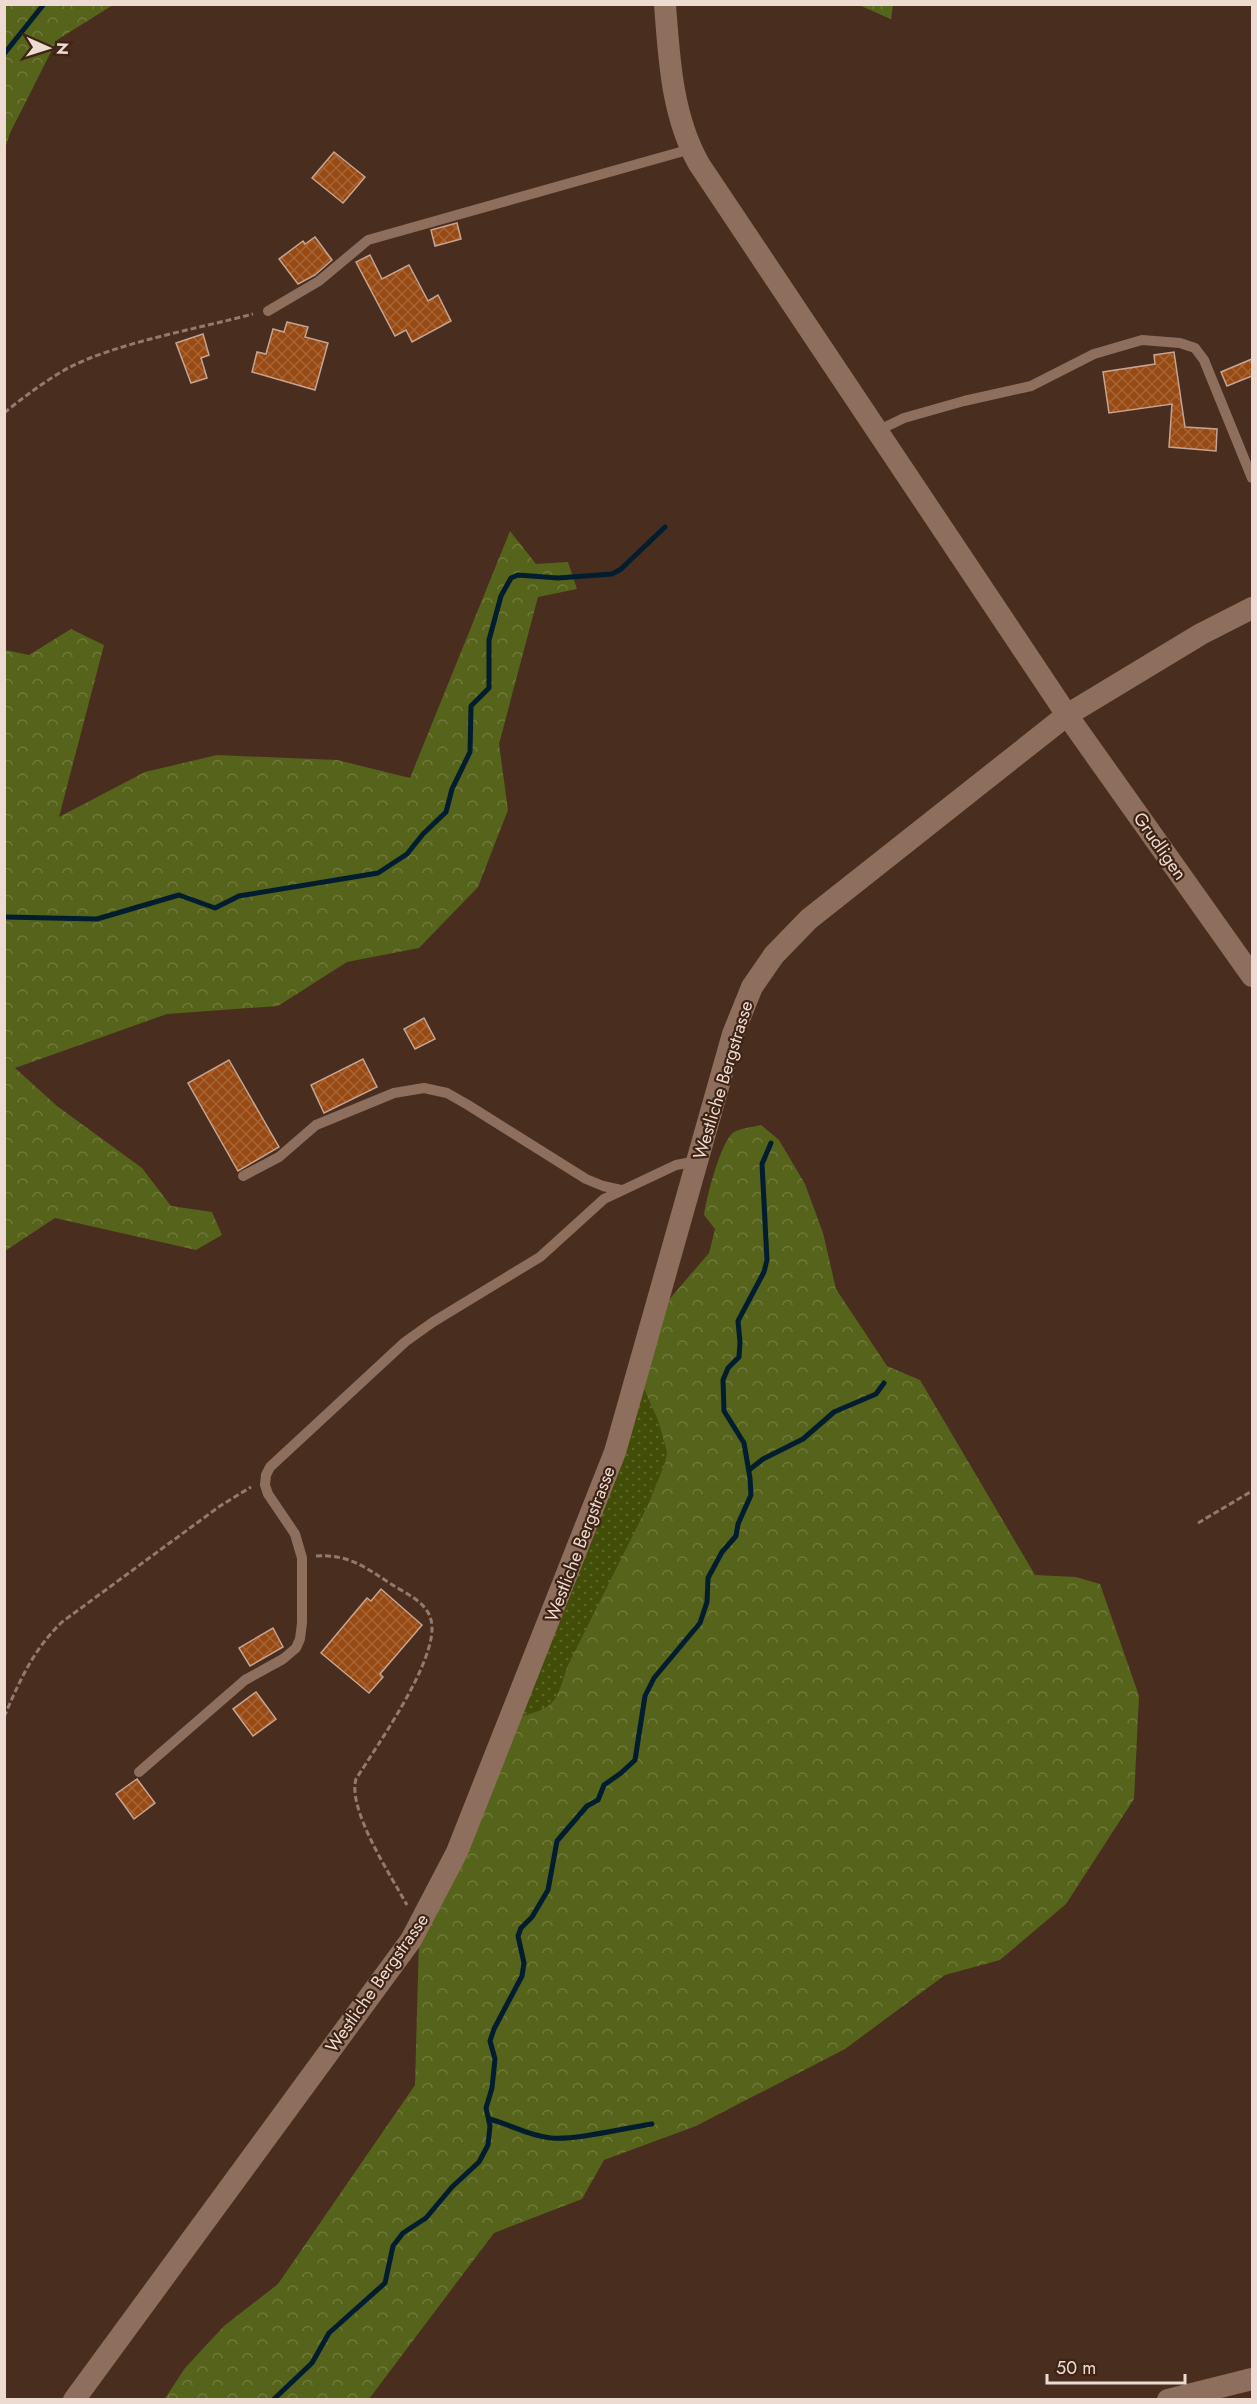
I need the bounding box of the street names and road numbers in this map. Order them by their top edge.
street label: Grudligen [1127,807,1193,885]
street label: Westliche Bergstrasse [687,998,759,1162]
street label: Westliche Bergstrasse [538,1463,622,1625]
street label: Westliche Bergstrasse [319,1908,435,2058]

